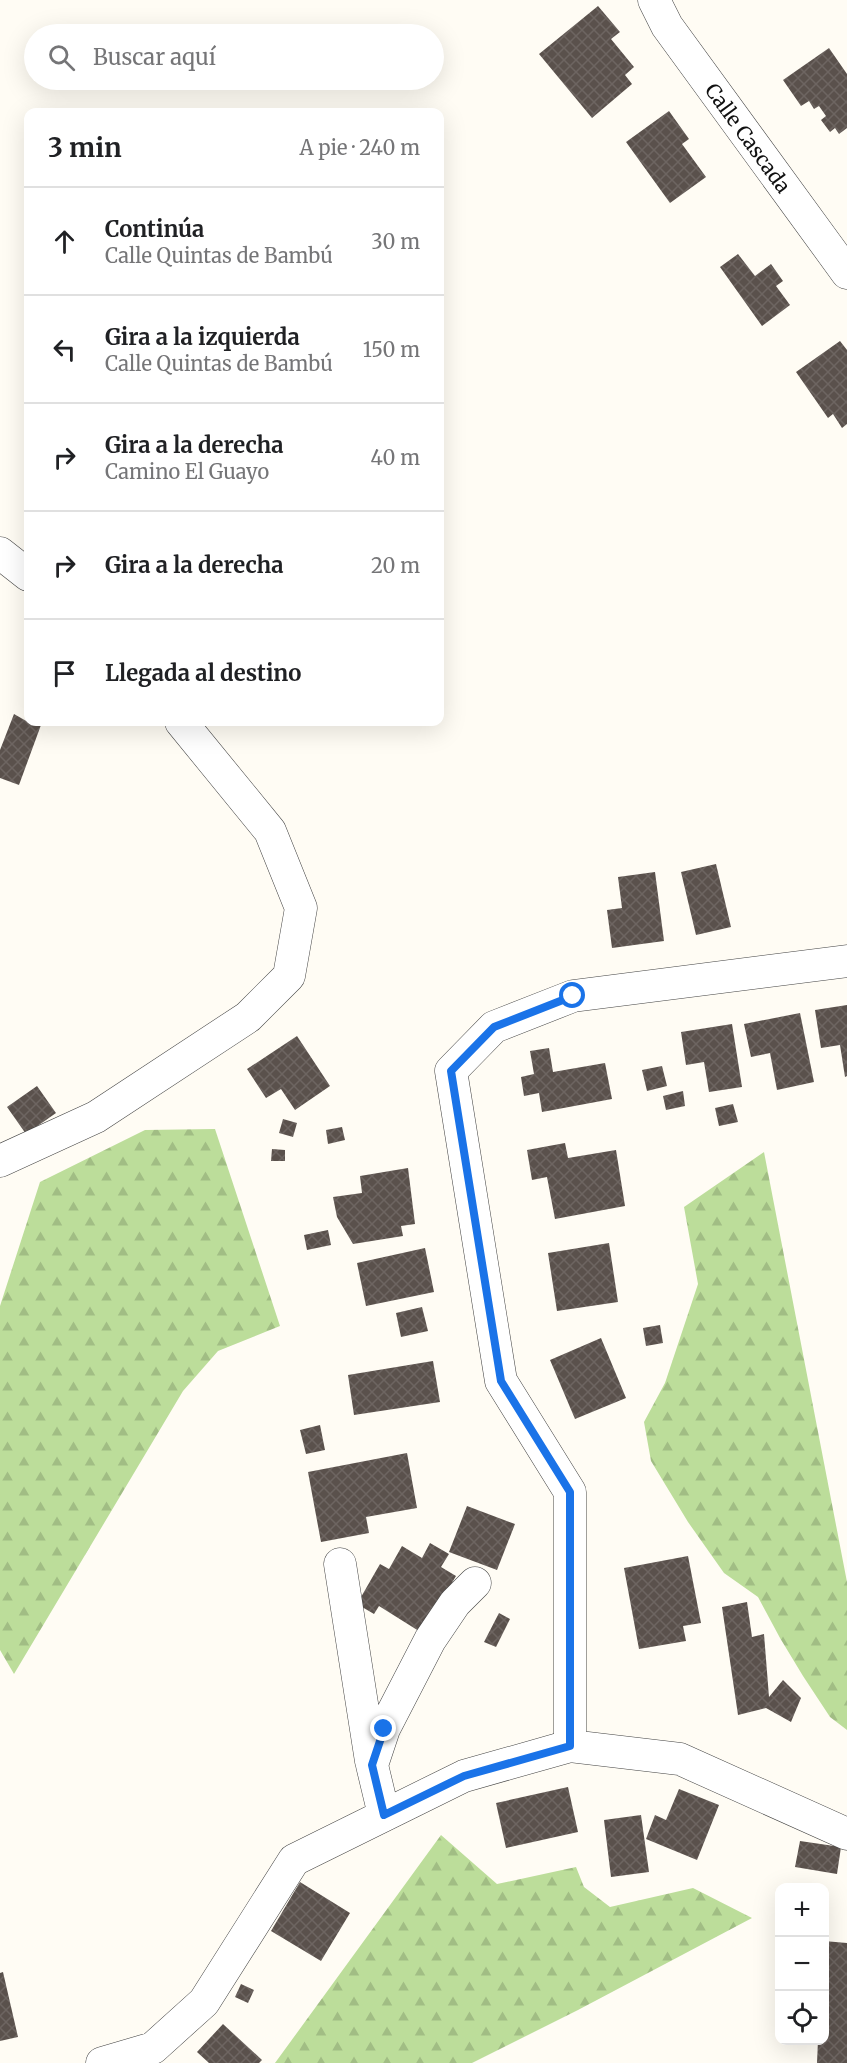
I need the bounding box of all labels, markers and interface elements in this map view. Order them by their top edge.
search box [24,24,444,90]
icon: search [45,41,78,74]
text: Buscar aquí [93,43,216,71]
street label: Calle Cascada [700,78,796,198]
text: 3 min [48,131,122,164]
text: A pie · 240 m [300,135,420,160]
text: Continúa [105,215,204,243]
icon: ahead [48,225,81,258]
text: 30 m [371,229,420,254]
text: Calle Quintas de Bambú [105,243,333,268]
text: Gira a la izquierda [105,323,300,351]
icon: left [48,333,81,366]
text: 150 m [363,337,420,362]
text: Calle Quintas de Bambú [105,351,333,376]
text: Gira a la derecha [105,431,283,459]
icon: right [48,441,81,474]
text: 40 m [370,445,420,470]
text: Camino El Guayo [105,459,269,484]
icon: right [48,549,81,582]
text: Gira a la derecha [105,551,283,579]
text: 20 m [371,553,420,578]
icon: arrive [48,657,81,690]
text: Llegada al destino [105,659,301,687]
route start [559,982,585,1008]
route end [370,1715,396,1741]
map controls [775,1883,829,2045]
button: + [775,1883,829,1937]
button: − [775,1937,829,1991]
button: locate [775,1991,829,2045]

